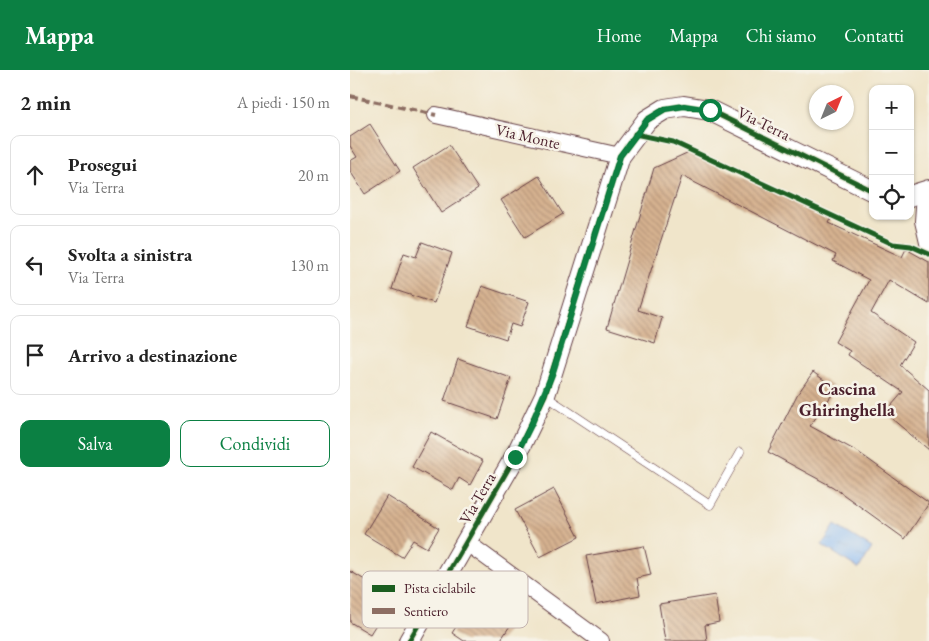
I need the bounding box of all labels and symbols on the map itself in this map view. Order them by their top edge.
north arrow [809,85,854,130]
route start [699,99,722,122]
street label: Via Terra [734,102,794,145]
street label: Via Monte [494,119,562,154]
district label: Cascina Ghiringhella [799,377,895,421]
route end [504,446,527,469]
street label: Via Terra [454,468,501,528]
legend [362,571,528,628]
text: Pista ciclabile [404,579,476,597]
text: Sentiero [404,602,448,620]

